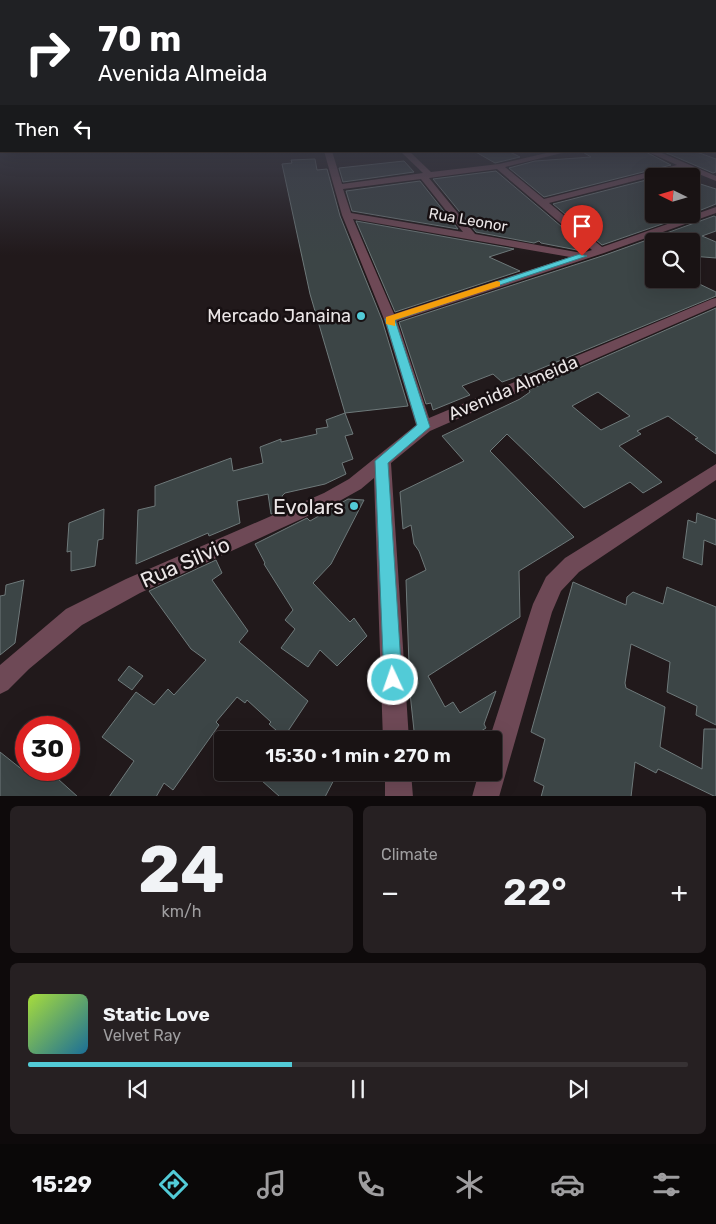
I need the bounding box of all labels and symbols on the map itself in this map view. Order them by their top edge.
north arrow [645,168,700,222]
street label: Rua Leonor [427,204,509,236]
pin [561,205,603,256]
place label: Mercado Janaina [207,305,351,327]
marker: Mercado Janaina [355,310,367,322]
street label: Avenida Almeida [445,351,581,425]
place label: Evolars [273,494,344,519]
marker: Evolars [348,500,360,512]
street label: Rua Silvio [136,531,234,593]
position arrow [366,653,418,705]
speed limit sign: 30 [15,716,80,781]

